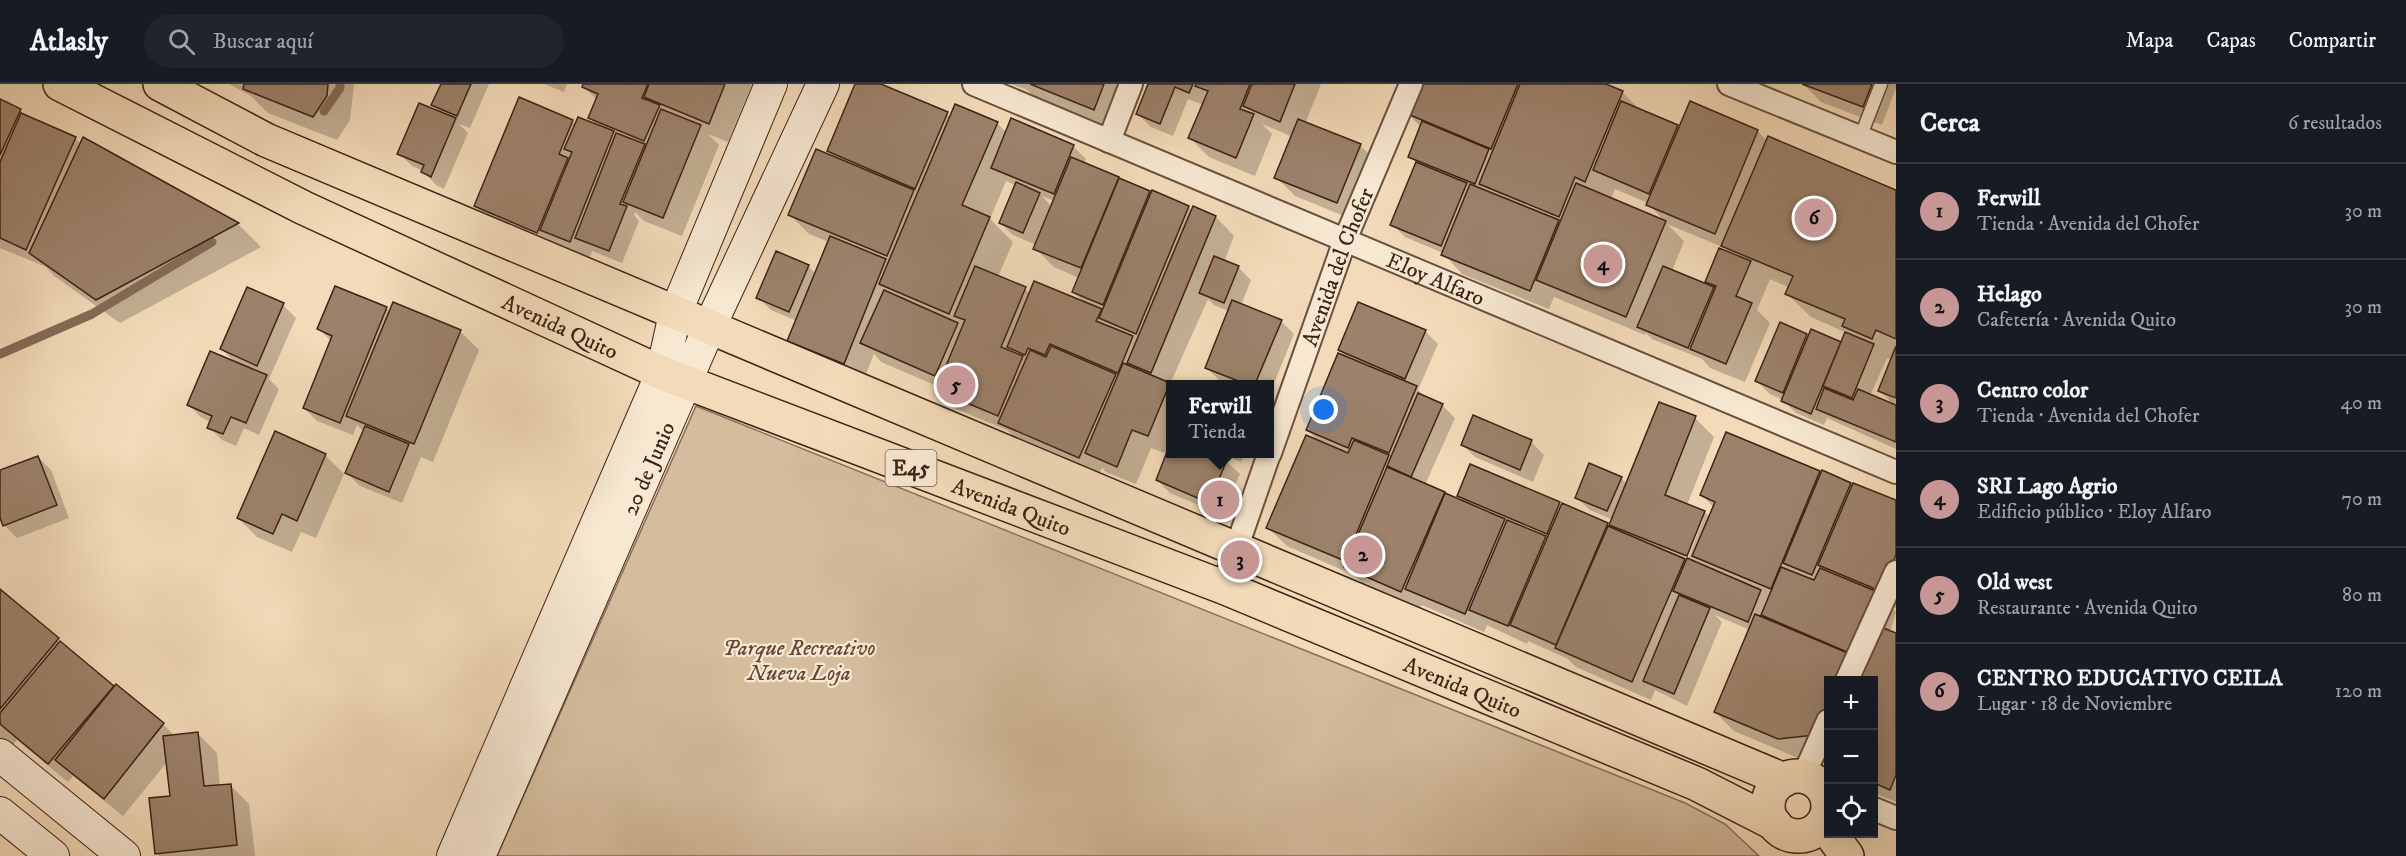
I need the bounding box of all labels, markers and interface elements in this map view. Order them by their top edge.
search box [144,14,564,68]
text: Atlasly [30,24,108,59]
icon: search [165,25,198,58]
text: Buscar aquí [213,28,313,55]
text: Mapa [2126,28,2173,54]
text: Capas [2206,28,2256,54]
text: Compartir [2289,28,2376,54]
text: Cerca [1920,107,1980,140]
text: 6 resultados [2288,111,2382,136]
street label: Avenida del Chofer [1297,183,1381,350]
text: Ferwill [1977,185,2040,212]
pin: 6 [1794,196,1834,240]
text: 1 [1936,199,1943,224]
text: 30 m [2344,199,2382,224]
text: Tienda · Avenida del Chofer [1977,212,2199,237]
pin: 4 [1584,242,1622,286]
street label: Eloy Alfaro [1382,247,1488,312]
text: Helago [1977,281,2042,308]
street label: Avenida Quito [497,289,622,366]
text: 2 [1935,295,1944,320]
text: 30 m [2344,295,2382,320]
text: Cafetería · Avenida Quito [1977,308,2176,333]
pin: 5 [936,362,976,408]
text: Centro color [1977,377,2088,404]
popup [1166,380,1274,458]
text: 3 [1936,391,1943,416]
text: 40 m [2340,391,2382,416]
text: Ferwill [1188,393,1252,420]
your location [1309,395,1338,424]
text: Tienda · Avenida del Chofer [1977,404,2199,429]
street label: 20 de Junio [617,418,681,520]
text: Tienda [1188,420,1246,445]
road number: E45 [886,450,936,486]
street label: Avenida Quito [948,473,1074,543]
text: SRI Lago Agrio [1977,473,2118,500]
pin: 1 [1200,478,1240,522]
text: 4 [1934,487,1945,512]
text: 70 m [2341,487,2382,512]
text: Edificio público · Eloy Alfaro [1977,500,2212,525]
pin: 2 [1344,532,1382,578]
pin: 3 [1220,538,1260,582]
text: Old west [1977,569,2052,596]
text: 5 [1935,583,1944,608]
text: 80 m [2342,583,2382,608]
text: Restaurante · Avenida Quito [1977,596,2198,621]
park label: Parque Recreativo Nueva Loja [723,635,875,687]
street label: Avenida Quito [1399,652,1525,724]
text: CENTRO EDUCATIVO CEILA [1977,665,2282,692]
map controls [1824,676,1878,838]
button: + [1824,676,1878,730]
text: 6 [1934,679,1945,704]
text: 120 m [2335,679,2382,704]
text: Lugar · 18 de Noviembre [1977,692,2172,717]
button: − [1824,730,1878,784]
button: locate [1824,784,1878,838]

